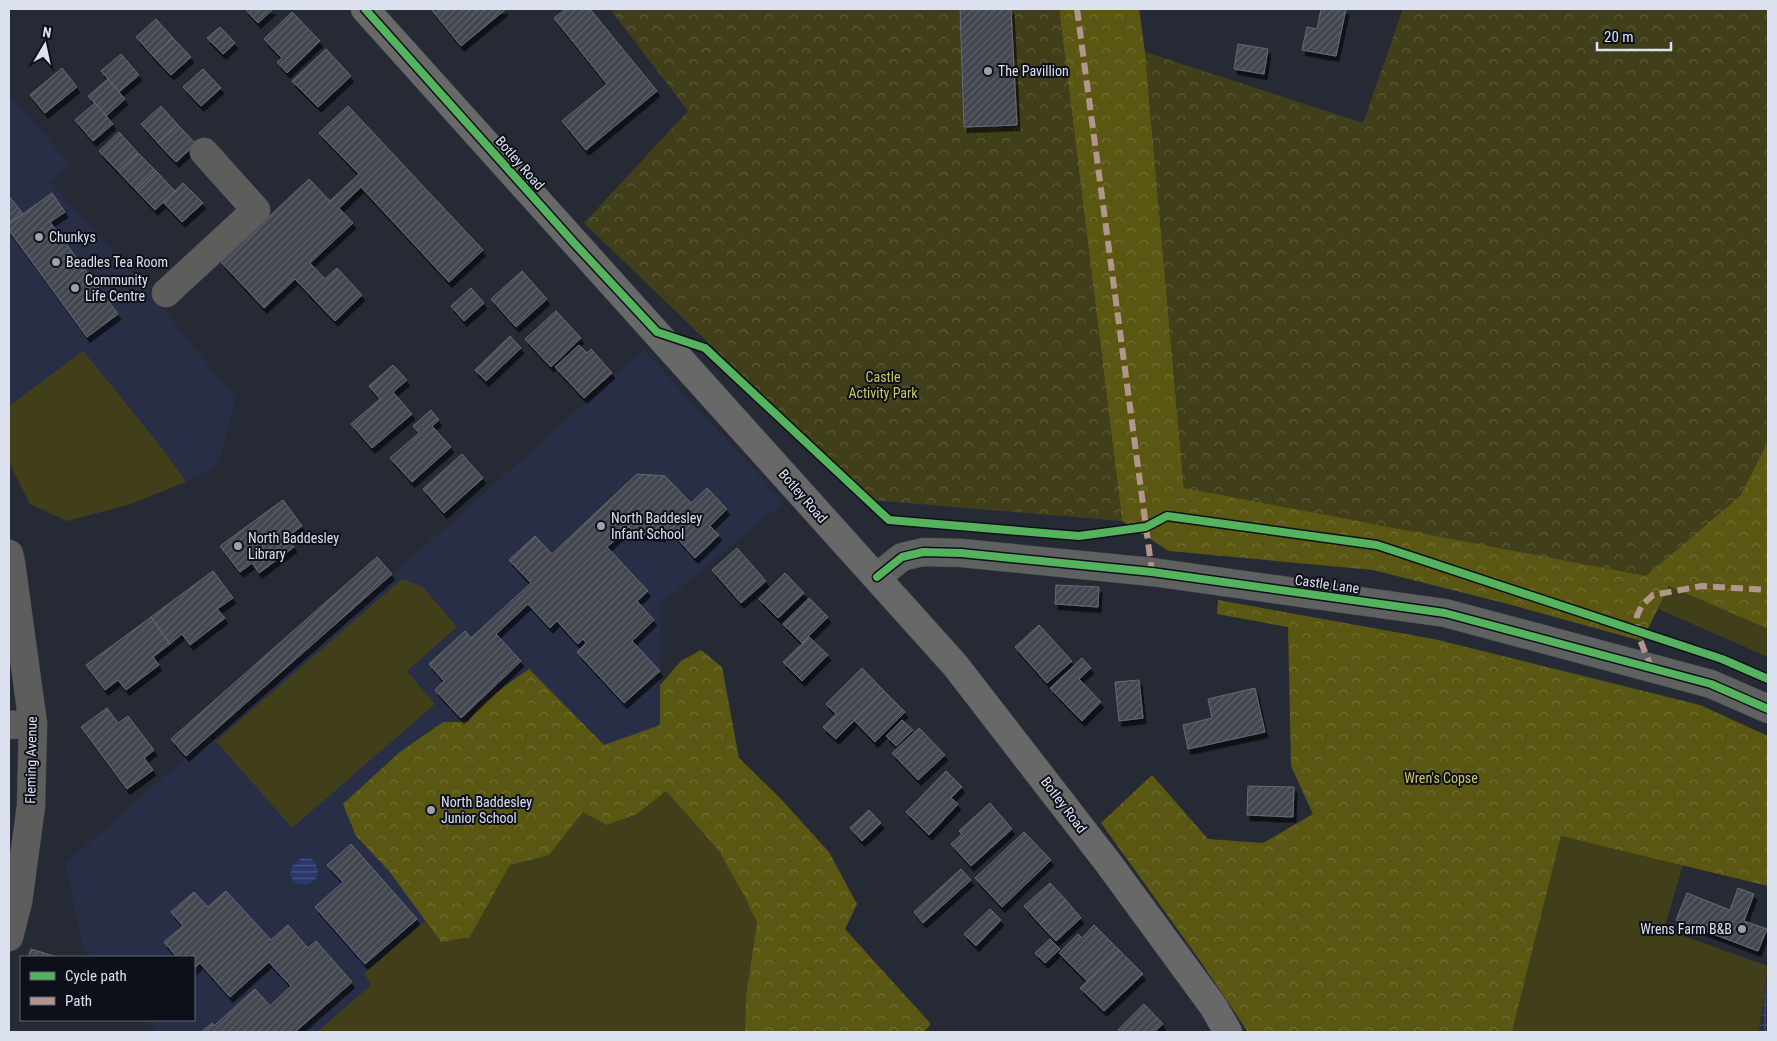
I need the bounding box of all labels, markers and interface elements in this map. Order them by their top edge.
north arrow [20,20,70,70]
scale bar [1597,20,1671,52]
text: N [42,24,53,41]
text: 20 m [1604,28,1634,46]
place label: The Pavillion [998,63,1069,79]
marker: The Pavillion [982,65,994,77]
street label: Botley Road [492,133,548,193]
place label: Chunkys [49,229,96,245]
marker: Chunkys [33,231,45,243]
place label: Beadles Tea Room [66,254,168,270]
marker: Beadles Tea Room [50,256,62,268]
place label: Community Life Centre [85,272,148,304]
marker: Community Life Centre [69,282,81,294]
park label: Castle Activity Park [848,369,918,401]
street label: Botley Road [775,466,831,526]
place label: North Baddesley Infant School [611,510,702,542]
marker: North Baddesley Infant School [595,520,607,532]
place label: North Baddesley Library [248,530,339,562]
marker: North Baddesley Library [232,540,244,552]
street label: Castle Lane [1294,572,1361,596]
street label: Fleming Avenue [22,716,40,804]
park label: Wren's Copse [1404,770,1478,786]
street label: Botley Road [1038,774,1090,836]
place label: North Baddesley Junior School [441,794,532,826]
marker: North Baddesley Junior School [425,804,437,816]
place label: Wrens Farm B&B [1640,921,1732,937]
marker: Wrens Farm B&B [1736,923,1748,935]
legend [20,956,195,1021]
text: Cycle path [65,967,127,985]
text: Path [65,992,92,1010]

